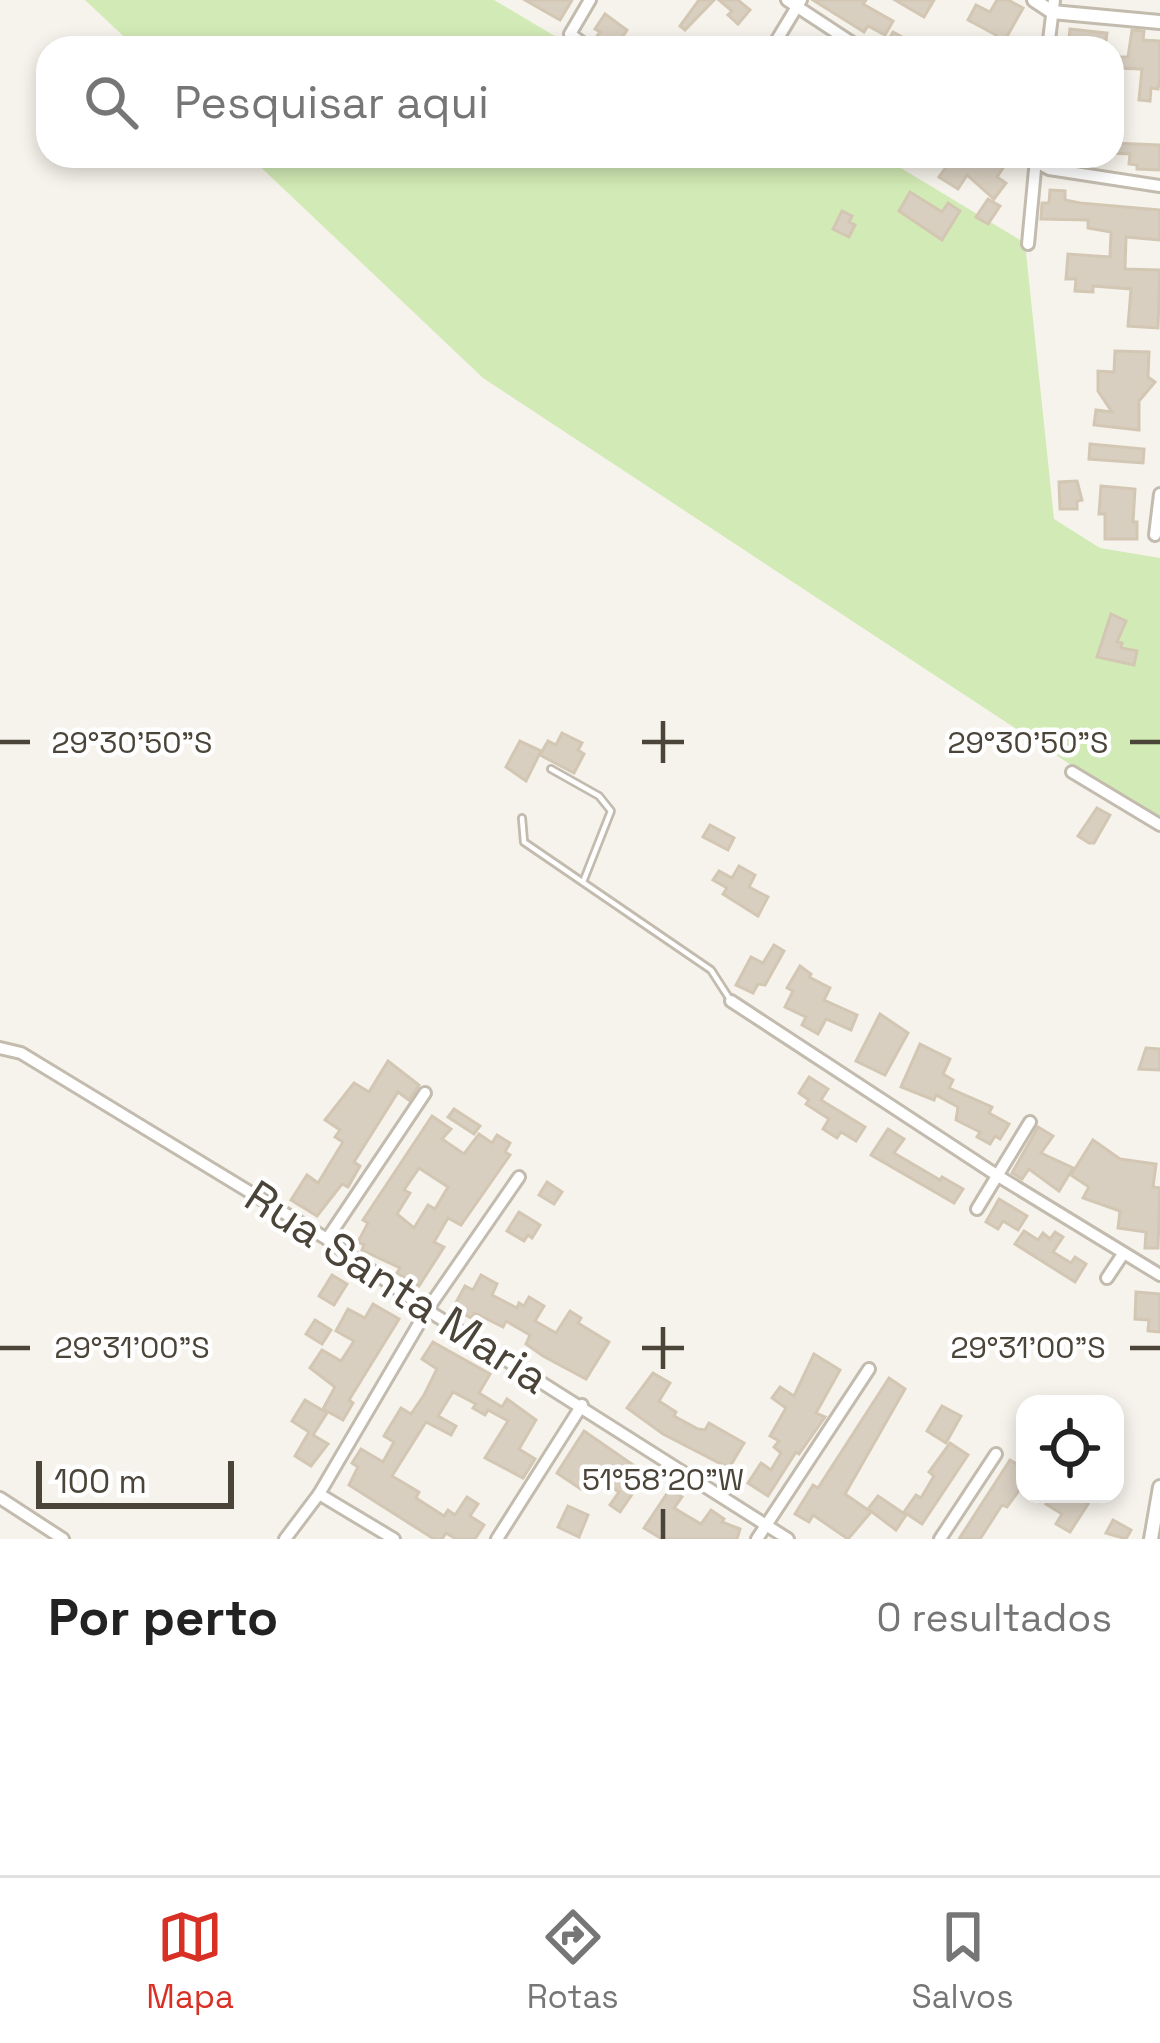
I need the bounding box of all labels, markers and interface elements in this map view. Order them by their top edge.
search box [36,36,1124,168]
icon: search [78,69,144,135]
text: Pesquisar aqui [174,74,489,131]
text: 29°30'50"S [51,723,213,762]
text: 29°30'50"S [947,723,1109,762]
street label: Rua Santa Maria [235,1168,559,1406]
text: 29°31'00"S [54,1328,210,1367]
text: 29°31'00"S [950,1328,1106,1367]
map controls [1016,1395,1124,1503]
button: locate [1016,1395,1124,1503]
scale bar [36,1455,234,1508]
text: 51°58'20"W [582,1460,744,1499]
text: 100 m [54,1461,147,1503]
text: Por perto [48,1585,278,1650]
text: 0 resultados [876,1593,1112,1642]
tab: Mapa [146,1904,234,2018]
tab: Rotas [527,1904,619,2018]
tab: Salvos [911,1904,1014,2018]

